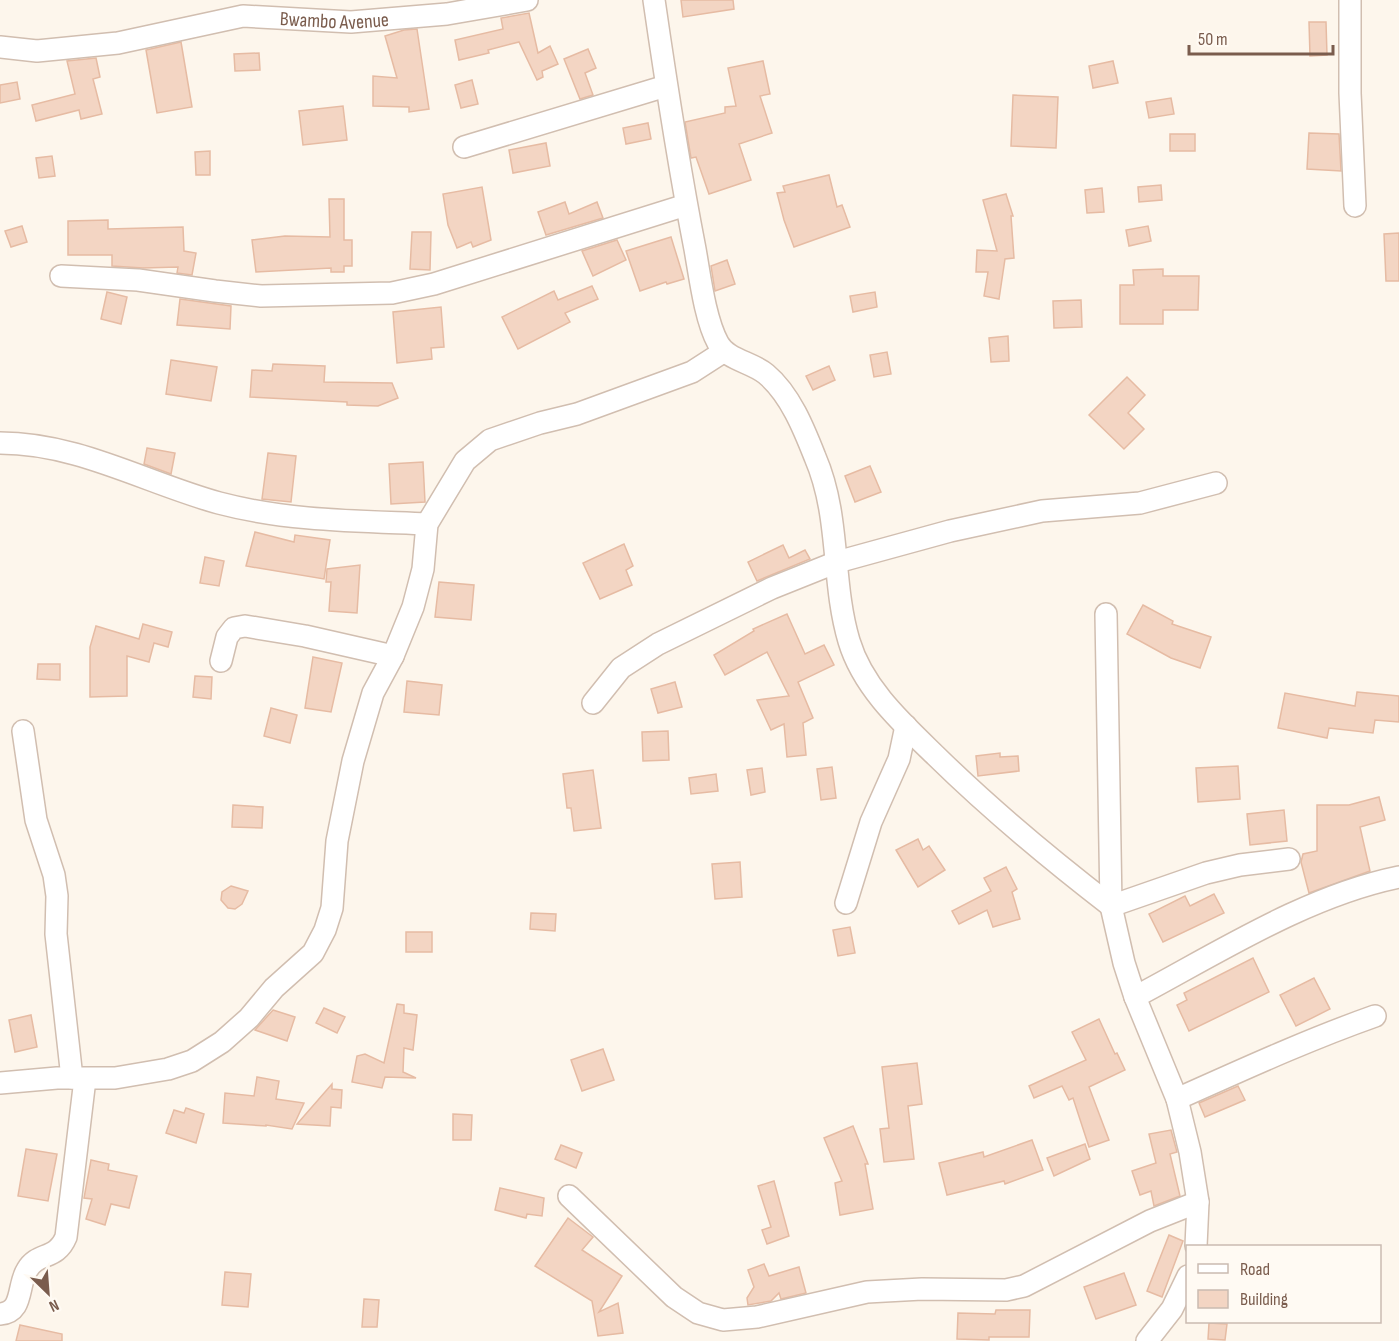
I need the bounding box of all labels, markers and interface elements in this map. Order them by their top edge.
street label: Bwambo Avenue [279,7,390,35]
scale bar [1189,18,1333,56]
text: 50 m [1198,29,1228,50]
legend [1186,1245,1381,1323]
text: Road [1240,1259,1270,1280]
north arrow [18,1263,78,1323]
text: Building [1240,1289,1288,1310]
text: N [46,1295,62,1316]

